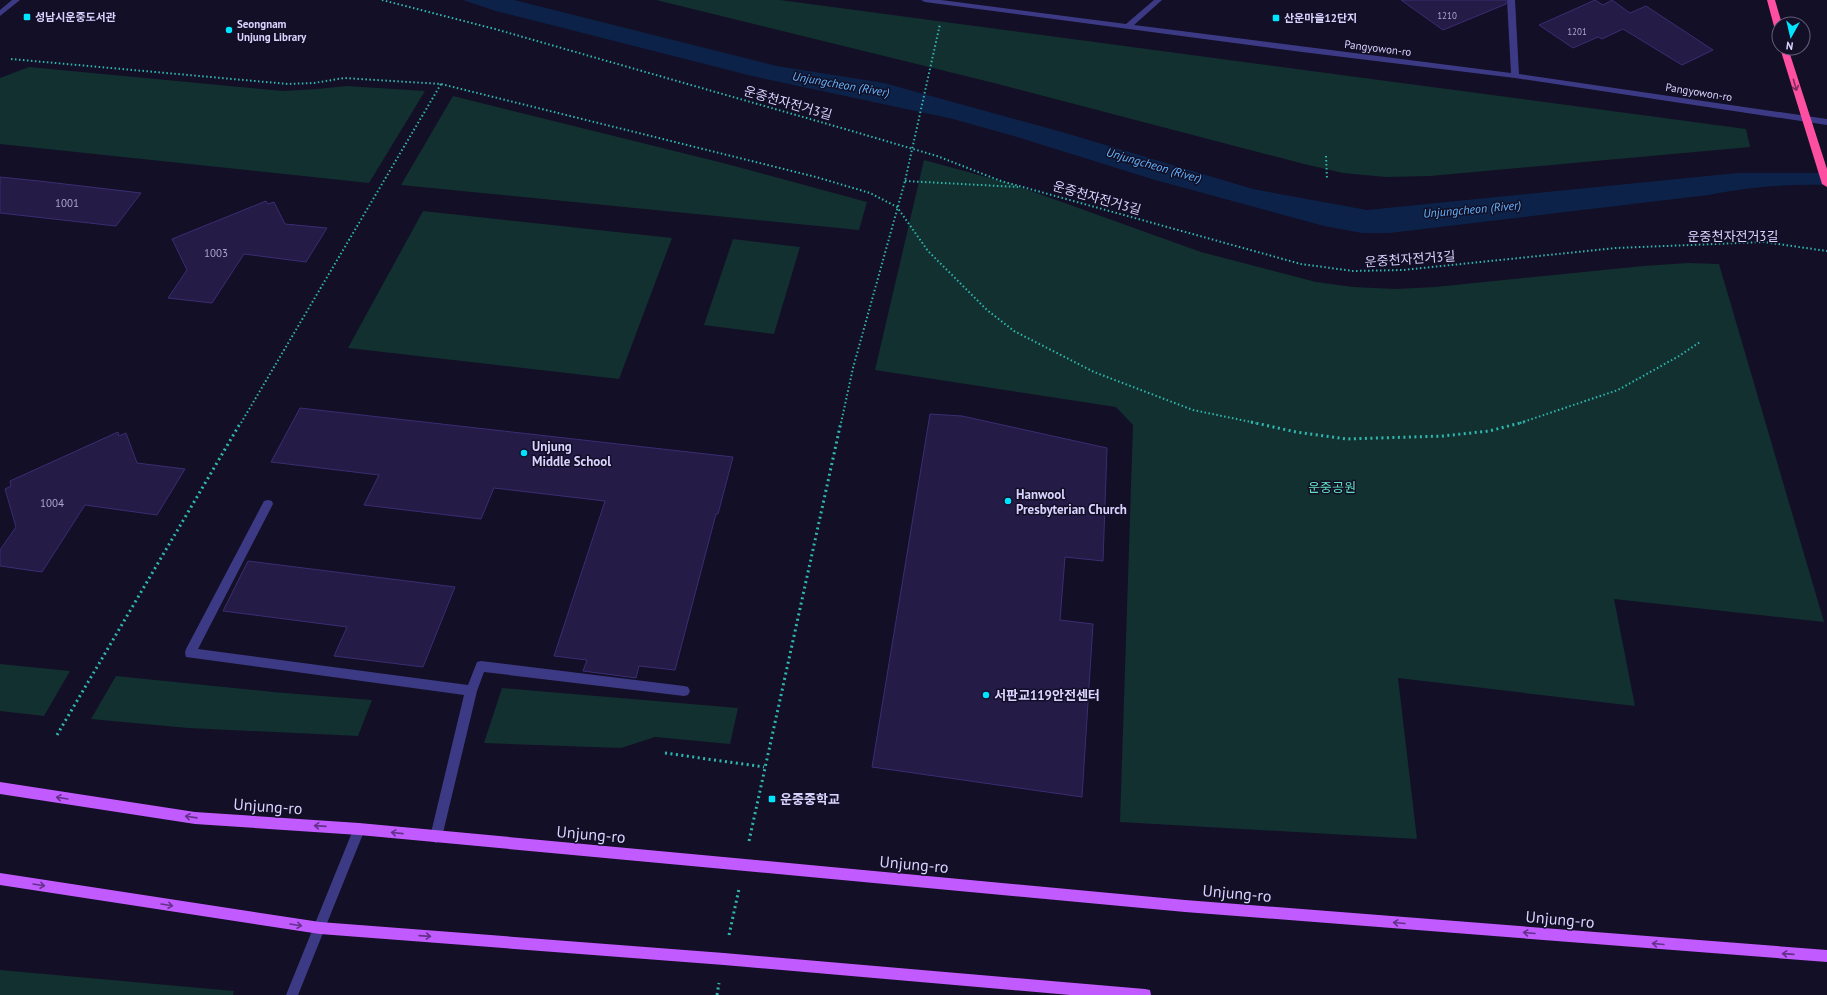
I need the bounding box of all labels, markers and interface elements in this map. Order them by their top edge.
place label: 성남시운중도서관 [35,10,116,24]
house number: 1210 [1437,10,1457,21]
place label: 산운마을12단지 [1284,11,1357,25]
marker: 성남시운중도서관 [22,12,32,22]
marker: 산운마을12단지 [1271,13,1281,23]
north arrow [1771,16,1811,56]
place label: Seongnam Unjung Library [237,17,307,44]
marker: Seongnam Unjung Library [224,25,234,35]
house number: 1201 [1567,26,1587,37]
street label: Pangyowon-ro [1344,37,1412,59]
text: N [1785,38,1794,53]
water label: Unjungcheon (River) [791,68,891,100]
one-way arrow [1792,79,1799,92]
street label: Pangyowon-ro [1665,80,1733,104]
street label: 운중천자전거3길 [742,82,834,124]
water label: Unjungcheon (River) [1105,144,1203,186]
street label: 운중천자전거3길 [1051,177,1143,219]
house number: 1001 [55,196,79,210]
water label: Unjungcheon (River) [1422,197,1522,221]
street label: 운중천자전거3길 [1688,228,1778,245]
house number: 1003 [204,246,228,260]
street label: 운중천자전거3길 [1364,247,1456,271]
place label: Unjung Middle School [532,438,611,470]
marker: Unjung Middle School [519,448,529,458]
park label: 운중공원 [1308,479,1356,496]
place label: Hanwool Presbyterian Church [1016,486,1127,518]
house number: 1004 [40,496,64,510]
marker: Hanwool Presbyterian Church [1003,496,1013,506]
place label: 서판교119안전센터 [994,687,1100,704]
marker: 서판교119안전센터 [981,690,991,700]
place label: 운중중학교 [780,791,840,808]
one-way arrow [56,794,69,802]
street label: Unjung-ro [233,794,303,818]
marker: 운중중학교 [767,794,777,804]
one-way arrow [185,813,198,821]
street label: Unjung-ro [556,821,626,847]
one-way arrow [314,823,327,830]
one-way arrow [391,829,404,837]
street label: Unjung-ro [879,851,949,877]
street label: Unjung-ro [1202,880,1272,906]
one-way arrow [32,881,45,889]
one-way arrow [160,901,173,909]
street label: Unjung-ro [1525,906,1595,932]
one-way arrow [1393,919,1406,927]
one-way arrow [289,921,302,929]
one-way arrow [1523,930,1536,937]
one-way arrow [418,933,431,940]
one-way arrow [1652,940,1665,947]
one-way arrow [1782,950,1795,957]

